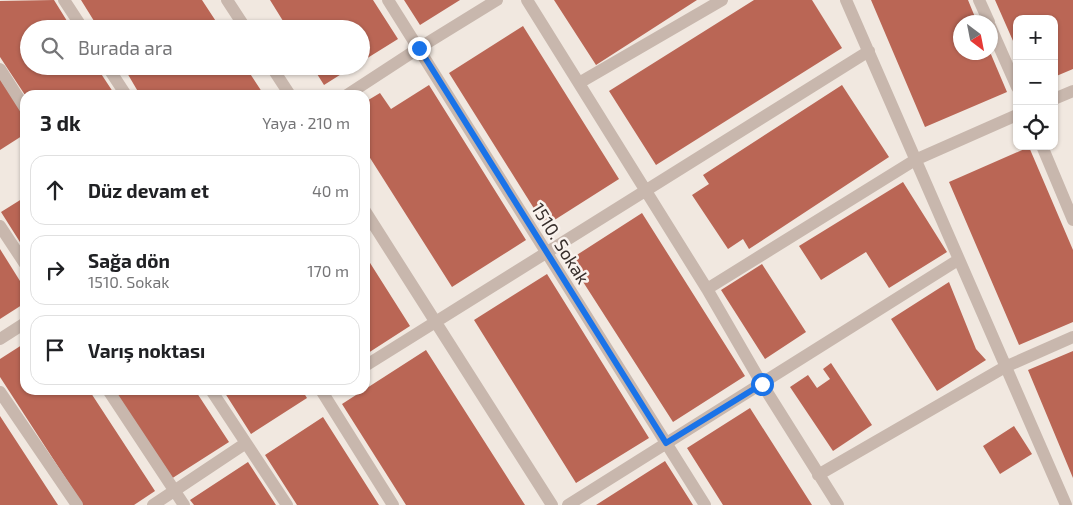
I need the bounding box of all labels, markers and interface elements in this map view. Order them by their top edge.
north arrow [953,15,998,60]
map controls [1013,15,1058,150]
button: + [1013,15,1058,60]
search box [20,20,370,75]
icon: search [38,34,66,62]
text: Burada ara [78,36,173,59]
route end [408,37,431,60]
button: − [1013,60,1058,105]
button: locate [1013,105,1058,150]
text: 3 dk [40,110,81,135]
text: Yaya · 210 m [262,113,350,132]
icon: ahead [41,176,69,204]
text: Düz devam et [88,179,209,202]
text: 40 m [312,181,349,200]
street label: 1510. Sokak [527,198,595,288]
text: Sağa dön [88,249,170,272]
icon: right [41,256,69,284]
text: 170 m [307,261,349,280]
text: 1510. Sokak [88,272,169,291]
icon: arrive [41,336,69,364]
text: Varış noktası [88,339,205,362]
route start [751,373,774,396]

